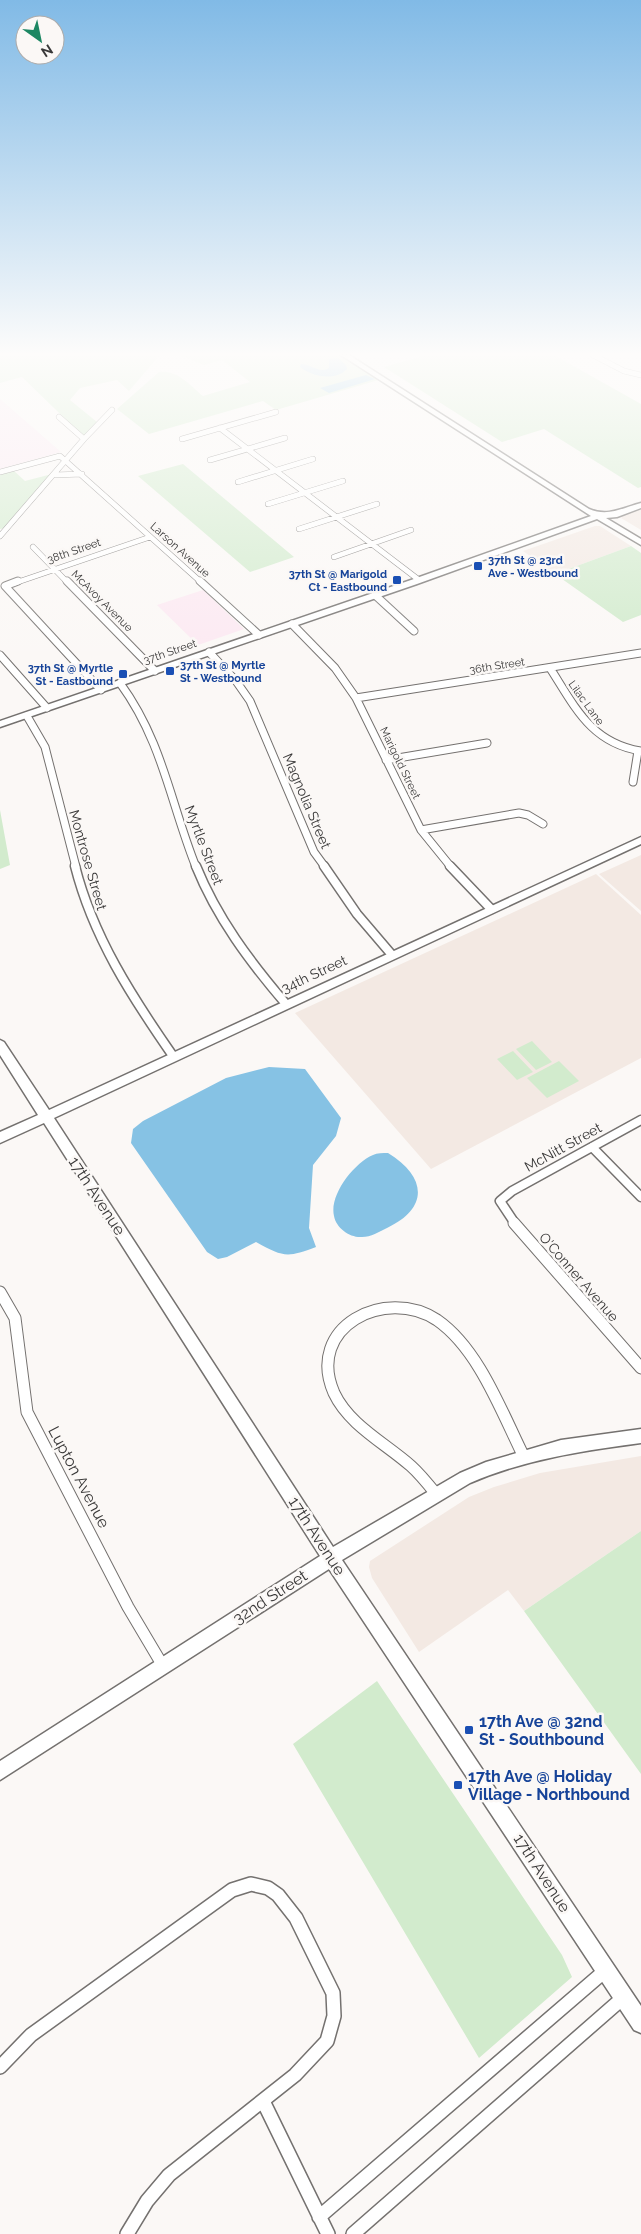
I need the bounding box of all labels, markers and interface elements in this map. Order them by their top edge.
north arrow [15,15,65,65]
text: N [38,41,56,61]
street label: Larson Avenue [148,520,213,580]
street label: 38th Street [46,536,103,566]
place label: 37th St @ 23rd Ave - Westbound [488,554,578,580]
marker: 37th St @ 23rd Ave - Westbound [472,560,484,572]
street label: McAvoy Avenue [69,568,136,635]
place label: 37th St @ Marigold Ct - Eastbound [289,568,387,594]
marker: 37th St @ Marigold Ct - Eastbound [391,574,403,586]
street label: 37th Street [142,637,198,667]
street label: 36th Street [468,655,526,677]
place label: 37th St @ Myrtle St - Westbound [180,659,266,685]
place label: 37th St @ Myrtle St - Eastbound [28,662,113,688]
marker: 37th St @ Myrtle St - Westbound [164,665,176,677]
marker: 37th St @ Myrtle St - Eastbound [117,668,129,680]
street label: Lilac Lane [565,678,607,728]
street label: Marigold Street [377,725,423,801]
street label: Magnolia Street [280,751,334,851]
street label: Myrtle Street [181,803,227,887]
street label: Montrose Street [66,808,110,912]
street label: 34th Street [279,952,350,996]
street label: McNitt Street [522,1119,605,1175]
street label: 17th Avenue [65,1153,129,1239]
street label: O'Conner Avenue [536,1229,622,1325]
street label: Lupton Avenue [44,1423,114,1531]
street label: 17th Avenue [285,1493,349,1579]
street label: 32nd Street [229,1566,311,1628]
place label: 17th Ave @ 32nd St - Southbound [479,1712,604,1749]
marker: 17th Ave @ 32nd St - Southbound [463,1724,475,1736]
place label: 17th Ave @ Holiday Village - Northbound [468,1767,630,1804]
marker: 17th Ave @ Holiday Village - Northbound [452,1779,464,1791]
street label: 17th Avenue [510,1830,574,1916]

